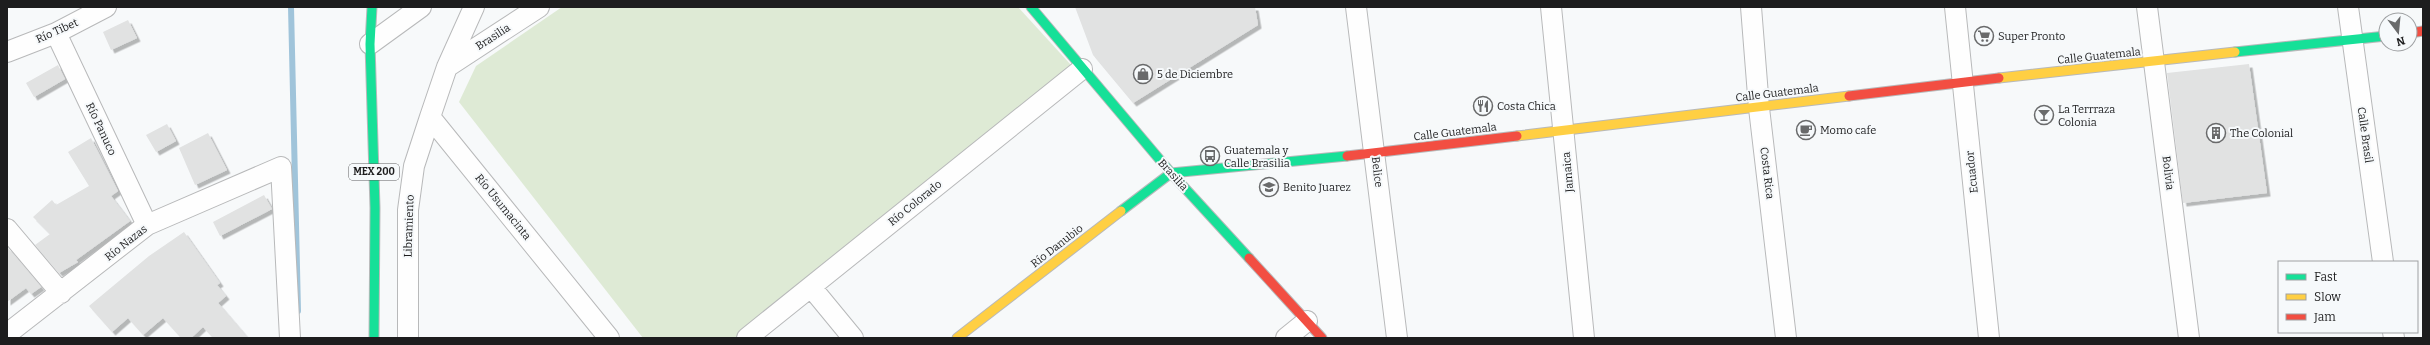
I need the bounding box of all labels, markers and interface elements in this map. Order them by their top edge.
north arrow [2378,12,2418,52]
street label: Río Tibet [34,16,80,46]
street label: Brasilia [473,21,513,53]
supermarket icon: Super Pronto [1973,25,1995,47]
place label: Super Pronto [1998,30,2065,43]
text: N [2394,34,2406,49]
street label: Calle Guatemala [2057,45,2141,67]
shop icon: 5 de Diciembre [1132,63,1154,85]
place label: 5 de Diciembre [1157,68,1233,81]
street label: Calle Guatemala [1735,81,1819,105]
restaurant icon: Costa Chica [1472,95,1494,117]
place label: Costa Chica [1497,100,1556,113]
street label: Río Panuco [83,101,119,157]
place label: La Terrraza Colonia [2058,103,2115,129]
bar icon: La Terrraza Colonia [2033,104,2055,126]
street label: Calle Brasil [2355,106,2375,164]
cafe icon: Momo cafe [1795,119,1817,141]
street label: Calle Guatemala [1413,120,1497,144]
building icon: The Colonial [2205,122,2227,144]
place label: Momo cafe [1820,124,1876,137]
place label: The Colonial [2230,127,2293,140]
place label: Guatemala y Calle Brasilia [1224,144,1290,170]
bus stop icon: Guatemala y Calle Brasilia [1199,145,1221,167]
street label: Costa Rica [1757,146,1777,200]
street label: Ecuador [1963,150,1981,194]
street label: Jamaica [1560,151,1576,194]
street label: Bolivia [2159,155,2177,191]
street label: Brasilia [1155,156,1191,194]
street label: Belice [1369,156,1385,188]
road number: MEX 200 [349,164,399,180]
street label: Río Usumacinta [472,171,534,243]
school or university icon: Benito Juarez [1258,176,1280,198]
street label: Río Colorado [886,178,944,228]
place label: Benito Juarez [1283,181,1351,194]
street label: Libramiento [401,194,417,258]
street label: Río Nazas [102,222,150,264]
street label: Río Danubio [1028,222,1086,270]
legend [2278,261,2418,333]
text: Fast [2314,270,2338,284]
text: Slow [2314,290,2341,304]
text: Jam [2313,310,2336,324]

